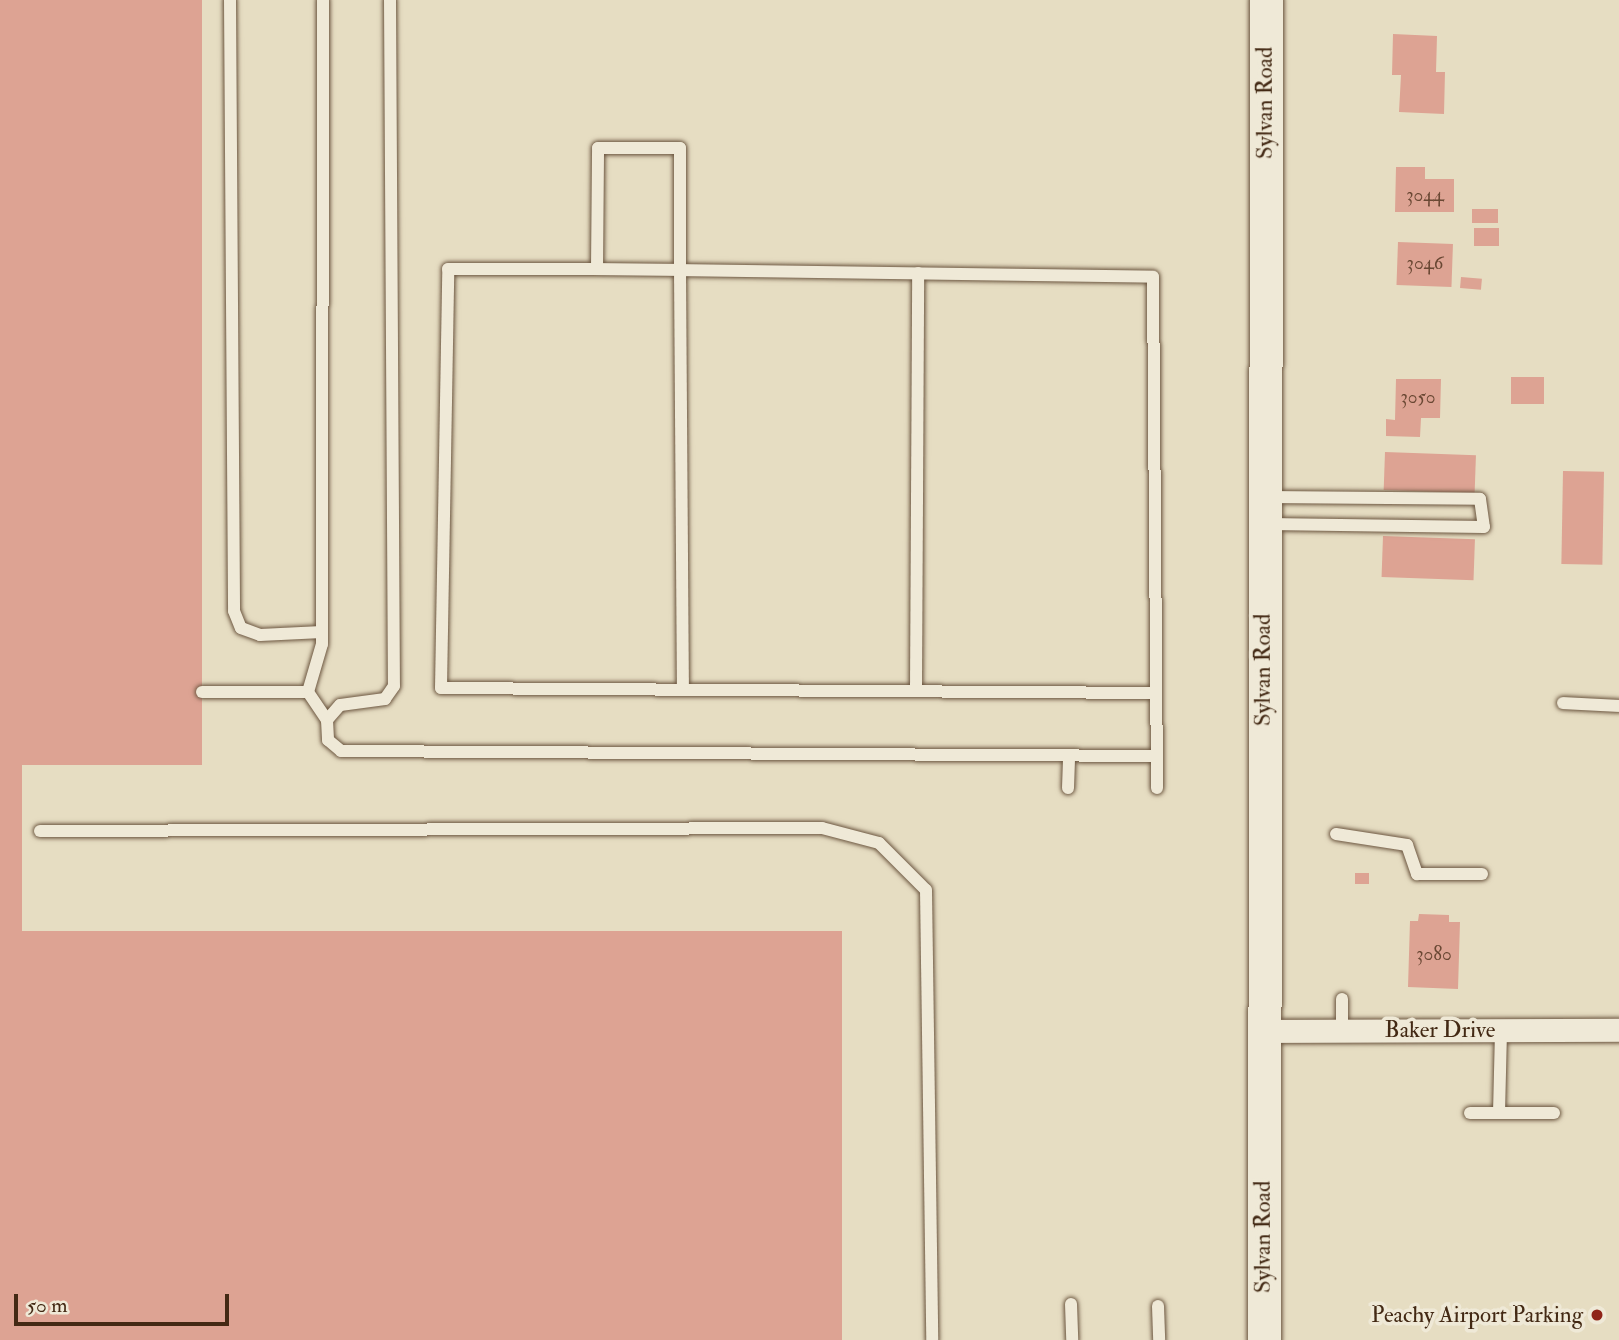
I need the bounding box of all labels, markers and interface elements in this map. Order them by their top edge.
street label: Sylvan Road [1251,47,1279,159]
house number: 3044 [1406,185,1444,207]
house number: 3046 [1407,253,1443,275]
house number: 3050 [1401,387,1435,409]
street label: Sylvan Road [1249,614,1277,726]
house number: 3080 [1416,944,1452,966]
street label: Baker Drive [1385,1016,1495,1044]
street label: Sylvan Road [1249,1181,1277,1293]
scale bar [18,1280,233,1324]
text: 50 m [27,1292,68,1319]
place label: Peachy Airport Parking [1371,1301,1583,1329]
marker: Peachy Airport Parking [1589,1307,1605,1323]

